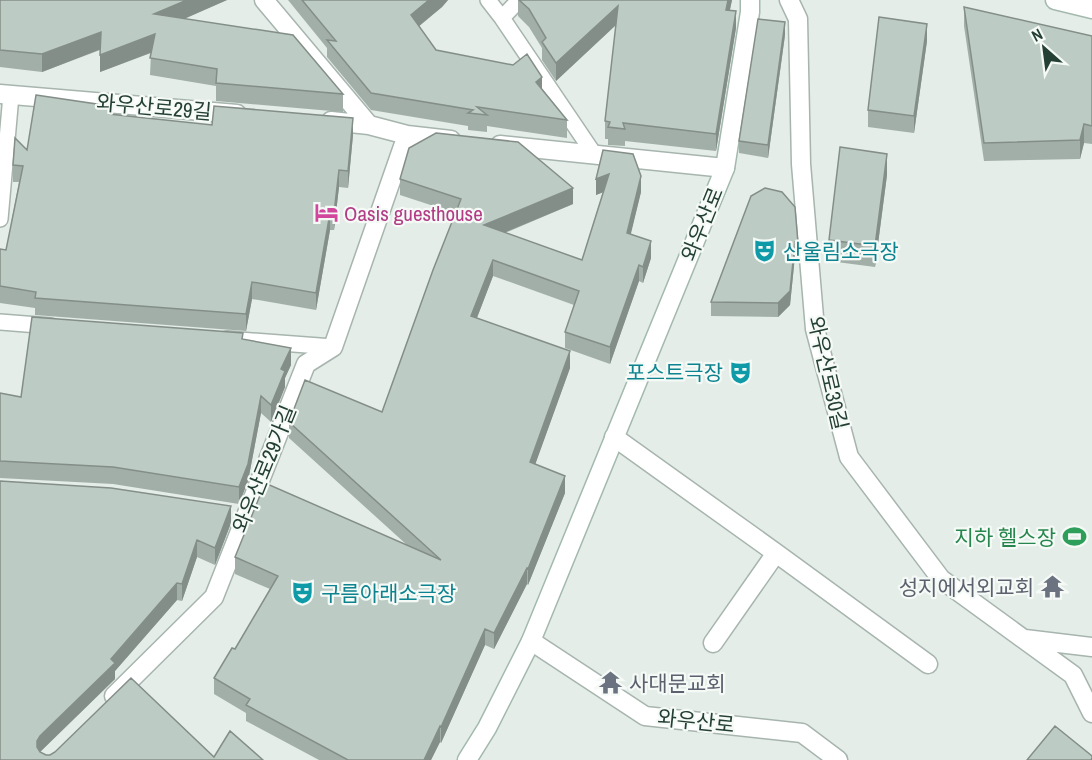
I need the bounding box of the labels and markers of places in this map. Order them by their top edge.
place label: Oasis guesthouse [344,199,483,228]
hotel icon: Oasis guesthouse [313,200,339,226]
place label: 산울림소극장 [783,237,899,266]
theatre icon: 산울림소극장 [752,238,778,264]
place label: 포스트극장 [626,358,723,387]
theatre icon: 포스트극장 [728,359,754,385]
place label: 지하 헬스장 [955,523,1056,552]
sports icon: 지하 헬스장 [1061,524,1087,550]
place label: 성지에서외교회 [899,573,1034,602]
temple icon: 성지에서외교회 [1039,574,1065,600]
place label: 구름아래소극장 [321,579,456,608]
theatre icon: 구름아래소극장 [290,580,316,606]
place label: 사대문교회 [629,669,726,698]
temple icon: 사대문교회 [598,670,624,696]

